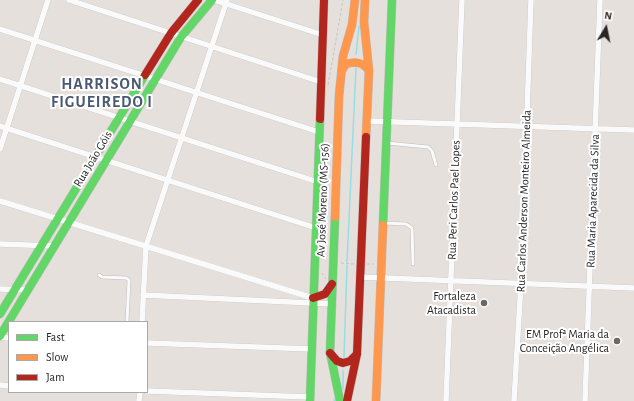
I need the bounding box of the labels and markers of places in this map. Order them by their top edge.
place label: Fortaleza Atacadista [427,289,476,317]
marker: Fortaleza Atacadista [479,298,489,308]
place label: EM Profª Maria da Conceição Angélica [520,327,609,355]
marker: EM Profª Maria da Conceição Angélica [612,336,622,346]

